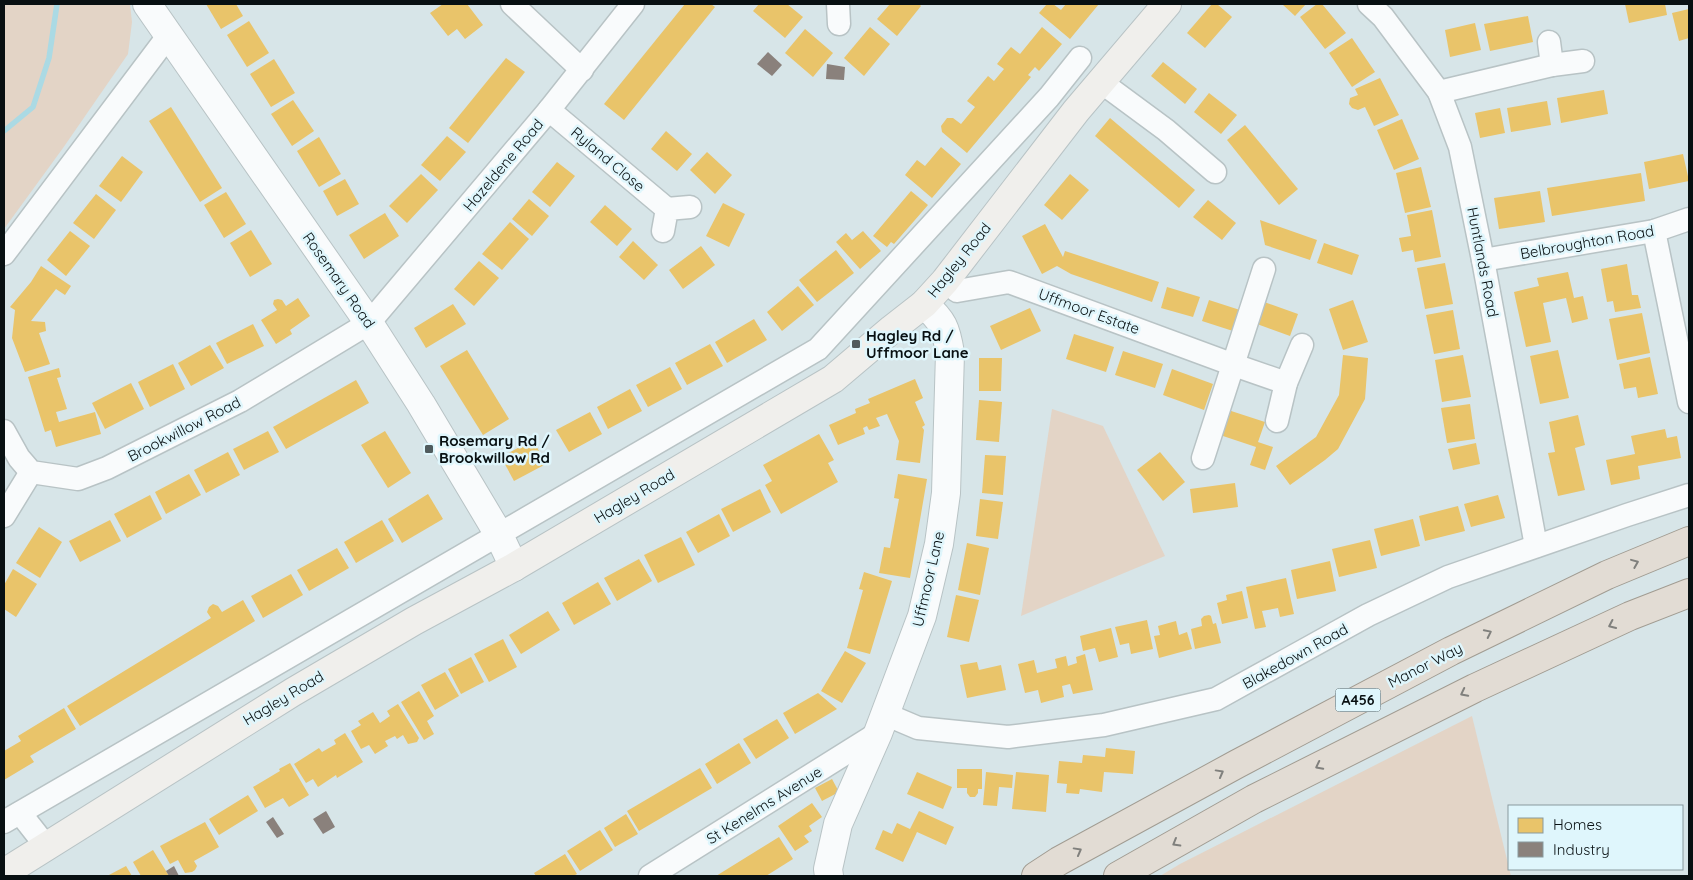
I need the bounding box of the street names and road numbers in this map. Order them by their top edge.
street label: Hazeldene Road [459,115,547,215]
street label: Ryland Close [567,123,649,195]
street label: Huntlands Road [1463,205,1503,319]
street label: Hagley Road [923,219,995,301]
street label: Belbroughton Road [1519,221,1655,263]
street label: Rosemary Road [299,228,379,332]
street label: Uffmoor Estate [1036,284,1142,338]
street label: Brookwillow Road [124,392,244,466]
street label: Hagley Road [590,464,678,528]
street label: Uffmoor Lane [908,529,948,629]
street label: Blakedown Road [1239,619,1351,693]
street label: Manor Way [1385,638,1465,692]
street label: Hagley Road [239,666,327,730]
road number: A456 [1336,688,1380,712]
street label: St Kenelms Avenue [703,762,825,848]

